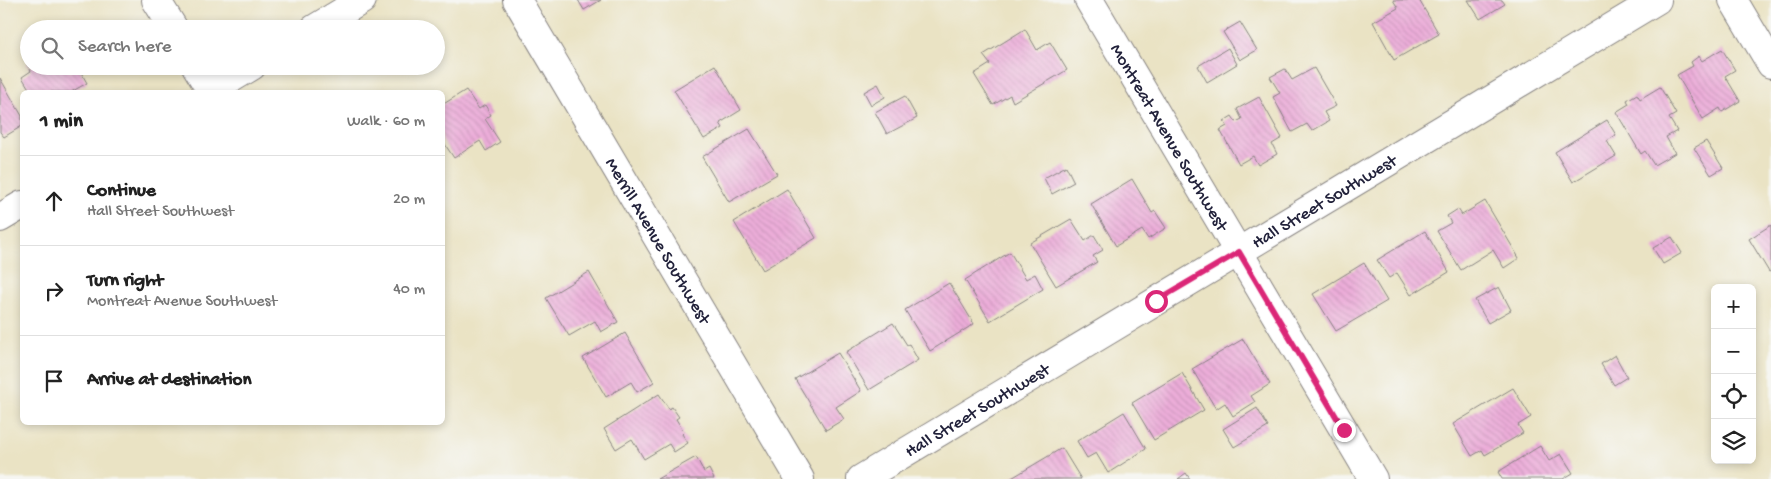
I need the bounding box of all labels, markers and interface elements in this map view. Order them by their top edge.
search box [20,20,445,75]
icon: search [38,34,66,62]
text: Search here [78,36,172,59]
street label: Montreat Avenue Southwest [1104,41,1232,237]
text: 1 min [40,110,83,135]
text: Walk · 60 m [347,113,425,132]
street label: Hall Street Southwest [1249,150,1403,254]
street label: Merrill Avenue Southwest [600,155,715,330]
text: Continue [87,180,156,203]
icon: ahead [40,187,68,215]
text: 20 m [393,191,425,210]
text: Hall Street Southwest [87,203,234,222]
text: Turn right [87,270,163,293]
icon: right [40,277,68,305]
text: 40 m [393,281,425,300]
map controls [1711,284,1756,464]
button: + [1711,284,1756,329]
route start [1145,290,1168,313]
text: Montreat Avenue Southwest [87,293,277,312]
button: − [1711,329,1756,374]
street label: Hall Street Southwest [902,359,1056,463]
icon: arrive [40,367,68,395]
text: Arrive at destination [87,369,251,392]
button: locate [1711,374,1756,419]
route end [1333,419,1356,442]
button: layers [1711,419,1756,464]

